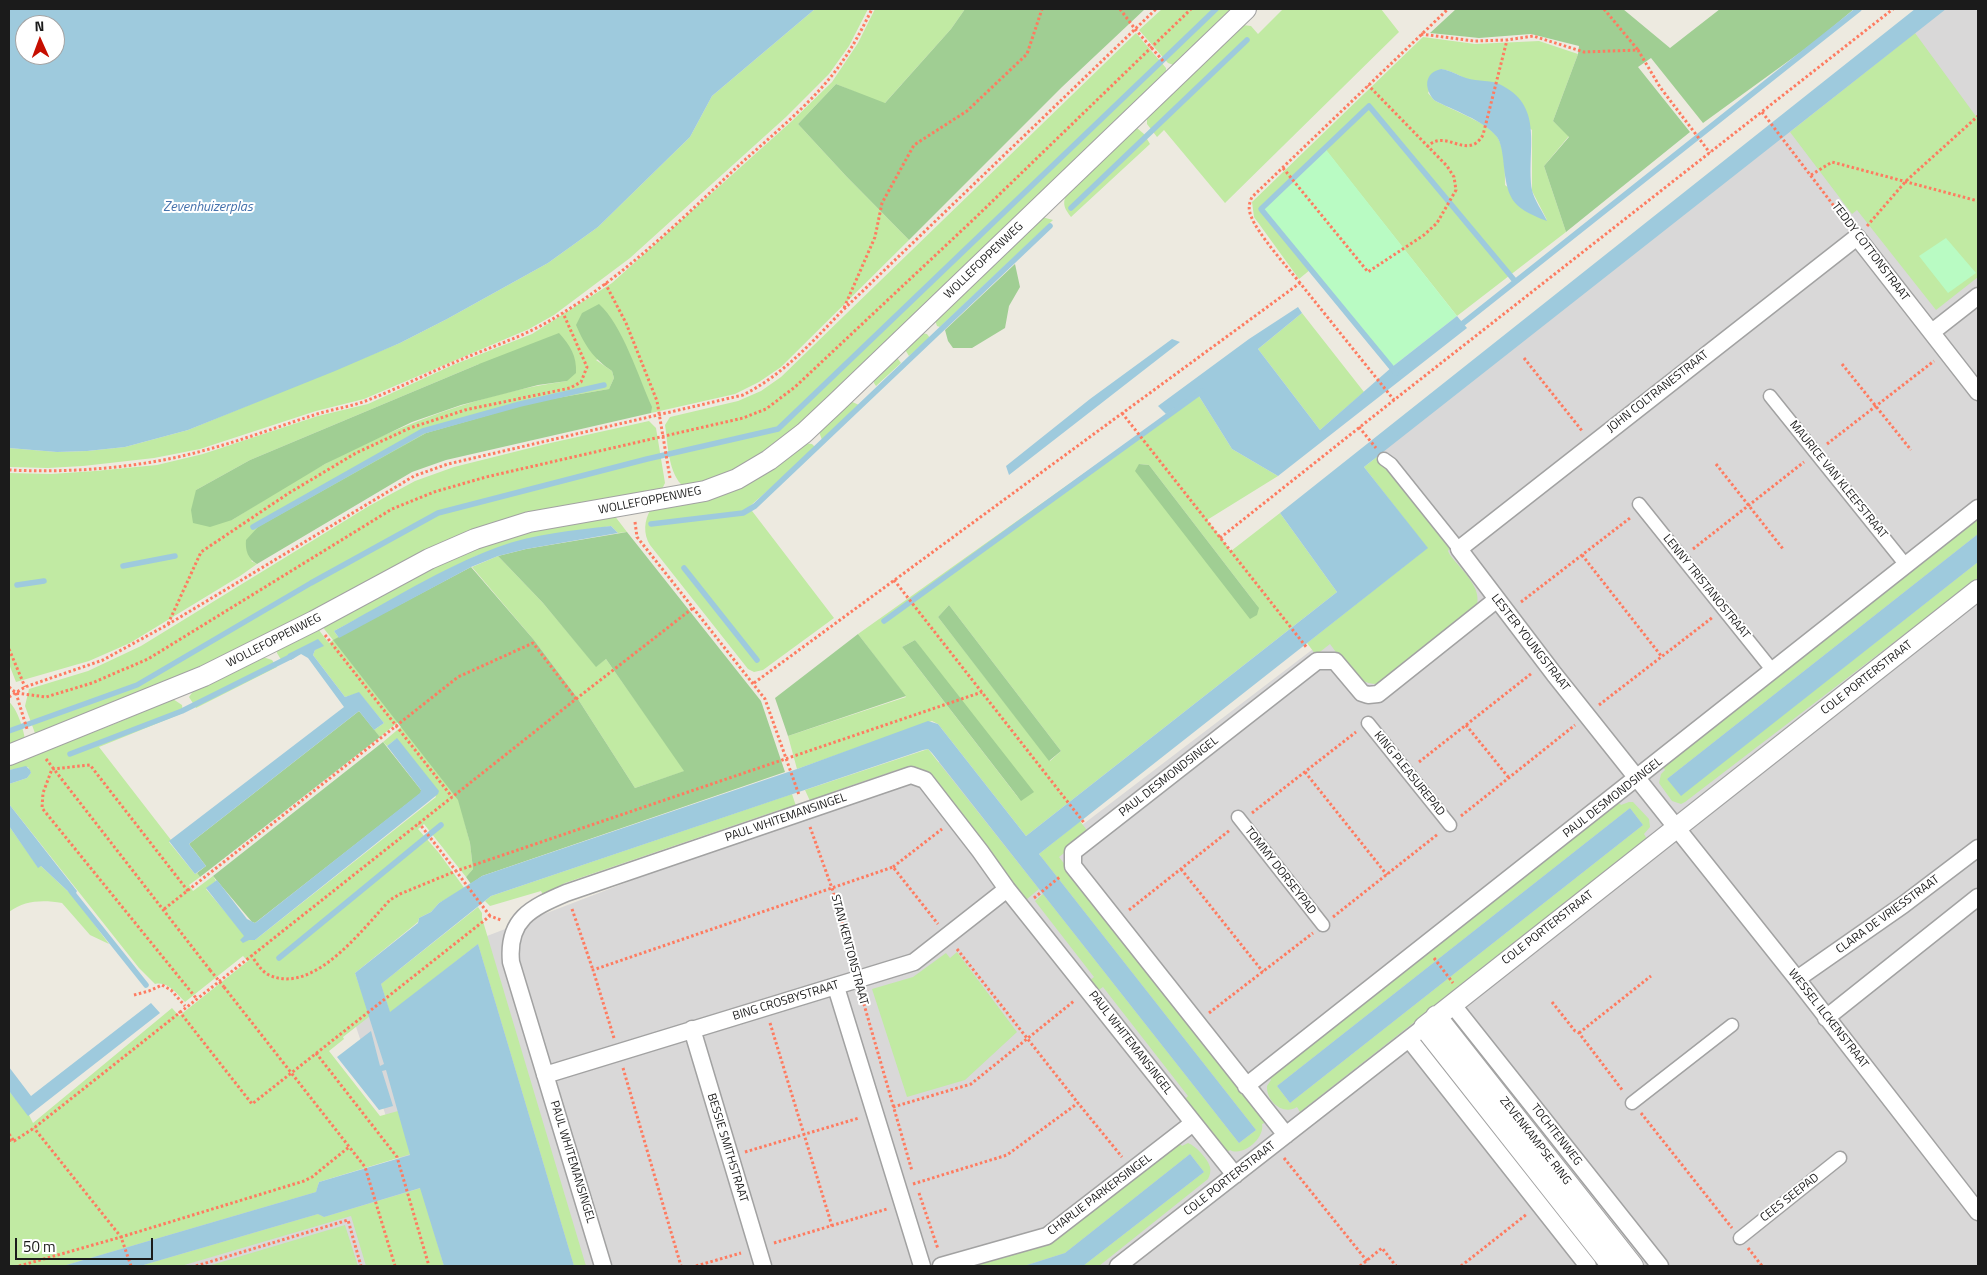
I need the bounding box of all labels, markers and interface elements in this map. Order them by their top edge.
north arrow [15,15,65,65]
text: N [34,15,45,36]
water label: Zevenhuizerplas [163,200,253,216]
street label: TEDDY COTTONSTRAAT [1828,200,1912,304]
street label: WOLLEFOPPENWEG [941,220,1027,302]
street label: JOHN COLTRANESTRAAT [1604,348,1712,436]
street label: MAURICE VAN KLEEFSTRAAT [1786,418,1890,542]
street label: WOLLEFOPPENWEG [597,484,703,518]
street label: LENNY TRISTANOSTRAAT [1660,532,1752,642]
street label: LESTER YOUNGSTRAAT [1488,592,1572,694]
street label: WOLLEFOPPENWEG [224,611,324,671]
street label: COLE PORTERSTRAAT [1818,638,1916,718]
street label: KING PLEASUREPAD [1371,729,1447,819]
street label: PAUL DESMONDSINGEL [1117,734,1221,820]
street label: PAUL DESMONDSINGEL [1561,755,1665,841]
street label: PAUL WHITEMANSINGEL [723,790,849,846]
street label: TOMMY DORSEYPAD [1241,824,1319,918]
street label: CLARA DE VRIESSTRAAT [1834,873,1942,957]
street label: COLE PORTERSTRAAT [1499,888,1597,968]
street label: STAN KENTONSTRAAT [827,893,871,1007]
street label: WESSEL ILCKENSTRAAT [1785,966,1871,1072]
street label: BING CROSBYSTRAAT [731,978,841,1024]
street label: PAUL WHITEMANSINGEL [1085,988,1175,1098]
street label: BESSIE SMITHSTRAAT [704,1092,750,1204]
street label: ZEVENKAMPSE RING [1496,1094,1574,1188]
street label: PAUL WHITEMANSINGEL [547,1099,597,1225]
street label: TOCHTENWEG [1527,1101,1585,1169]
street label: COLE PORTERSTRAAT [1181,1139,1279,1219]
street label: CHARLIE PARKERSINGEL [1045,1151,1155,1239]
street label: CEES SEEPAD [1758,1171,1822,1225]
scale bar [18,1228,155,1260]
text: 50 m [23,1235,56,1258]

